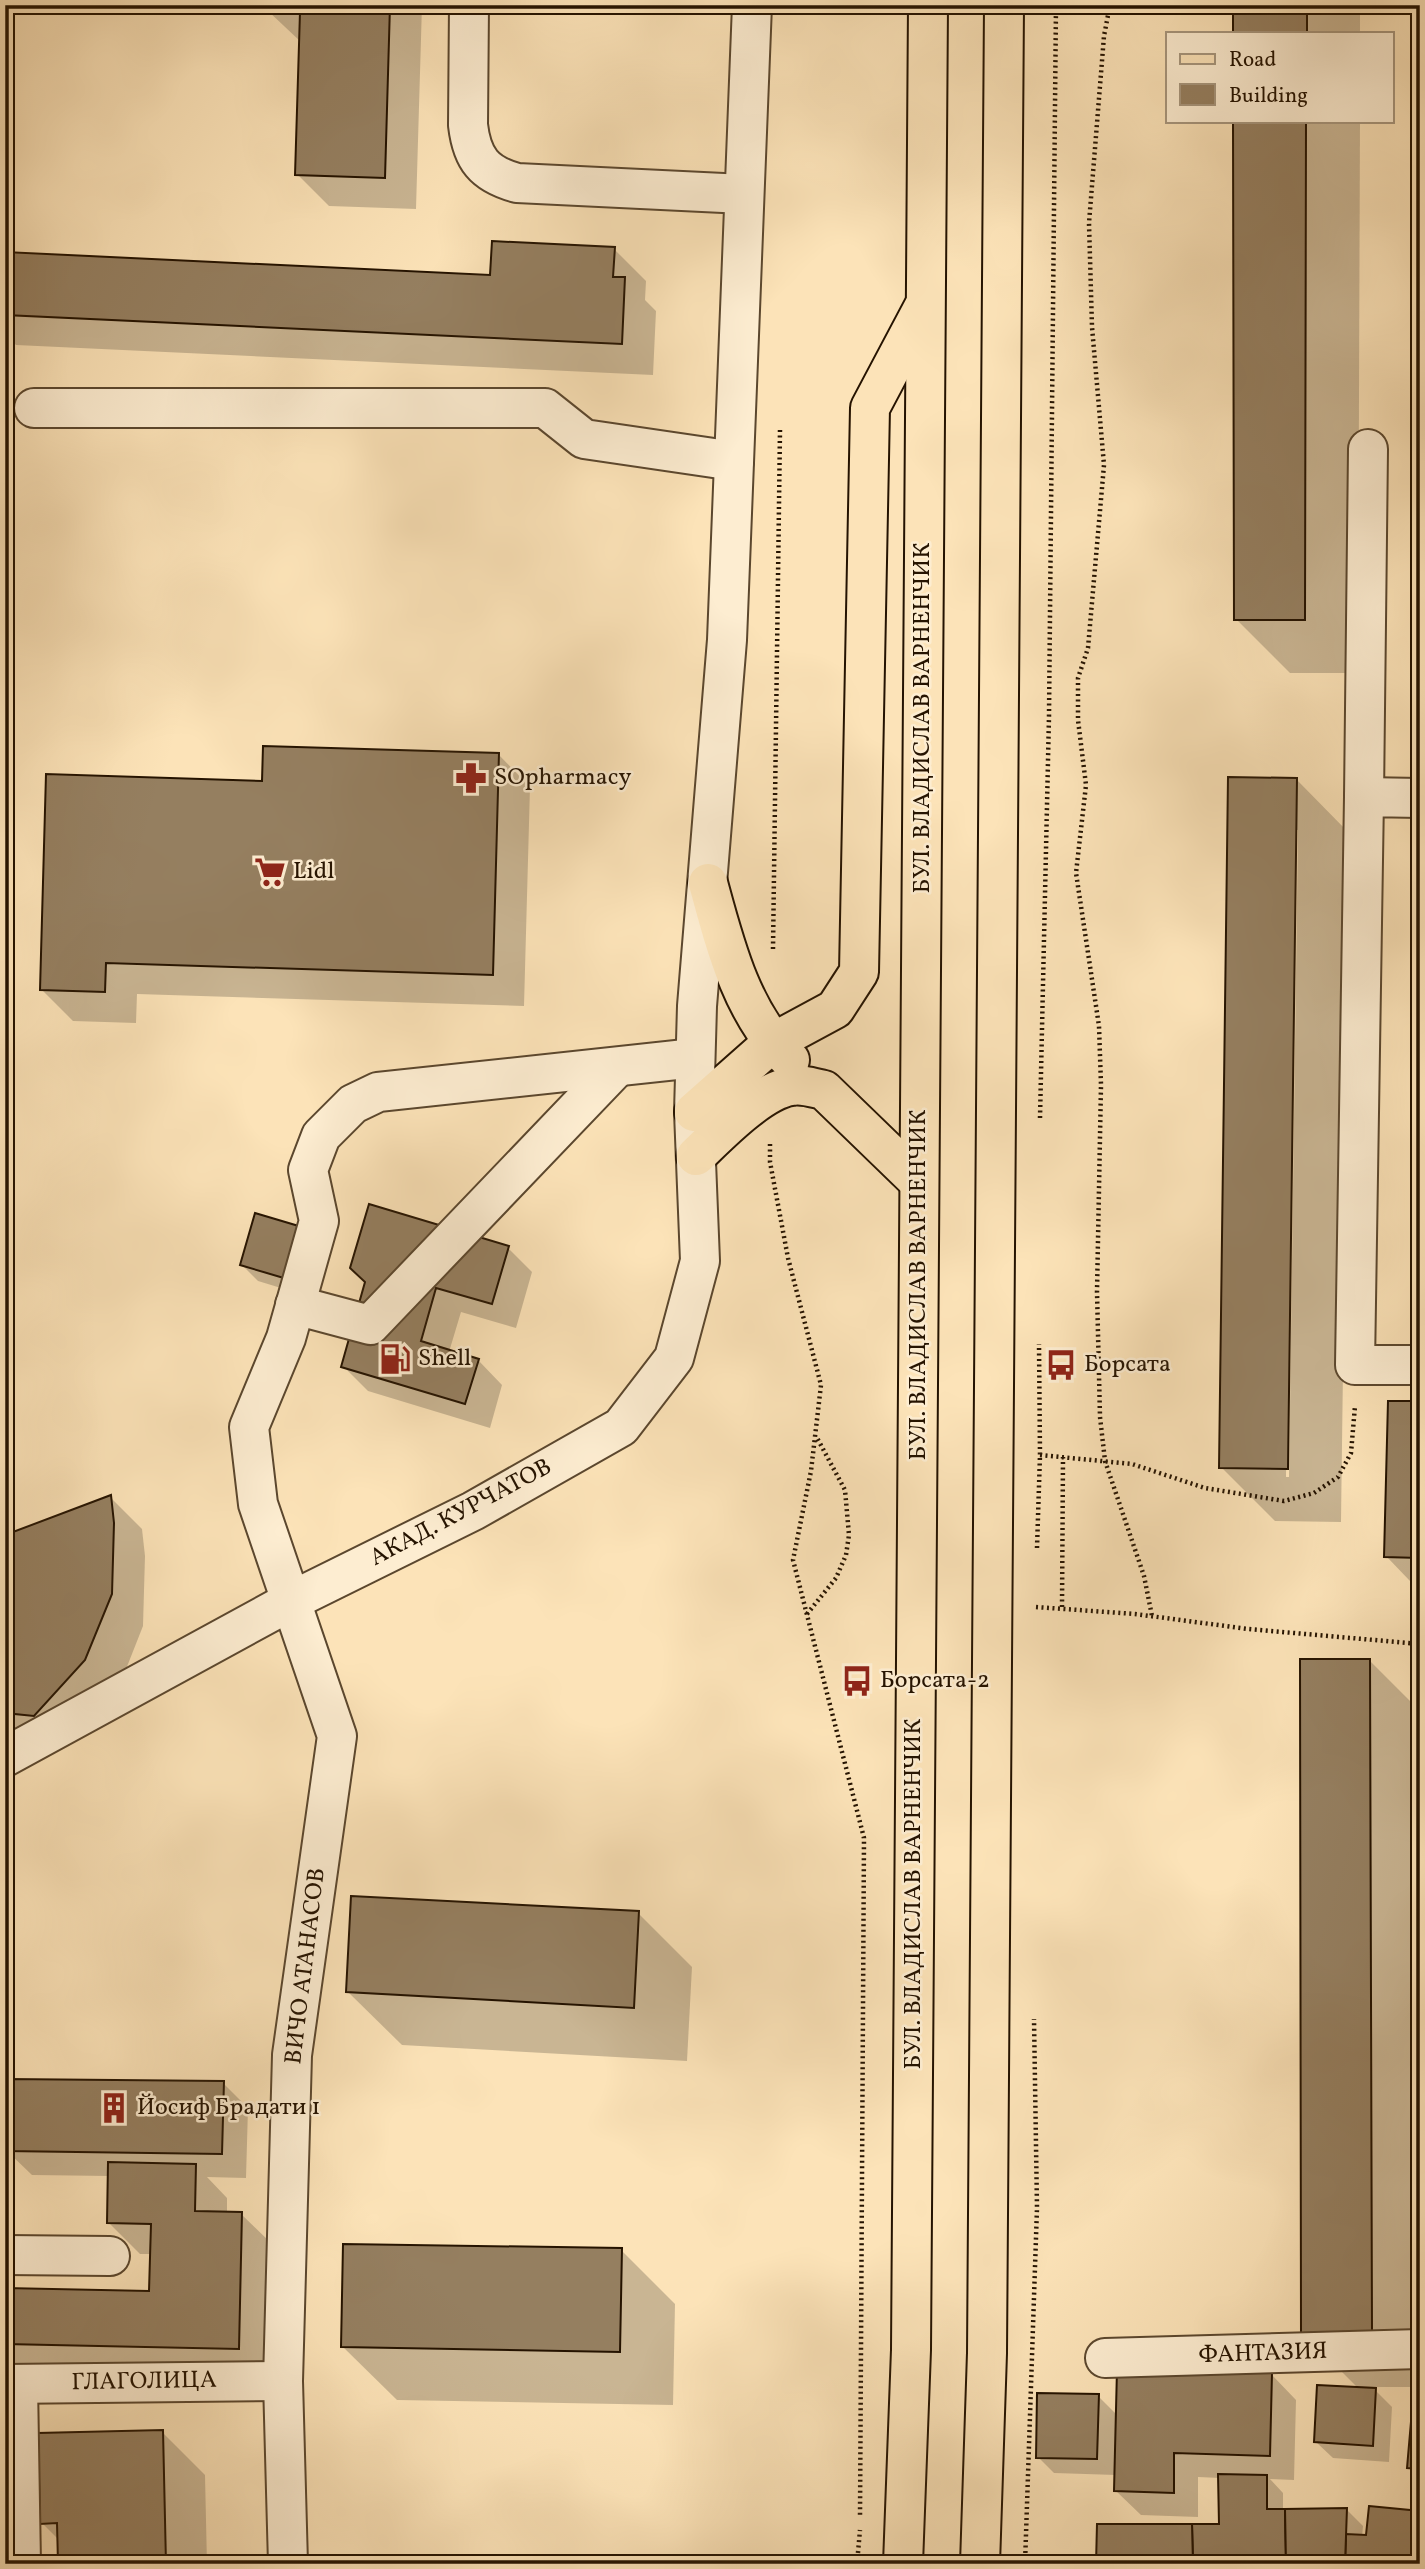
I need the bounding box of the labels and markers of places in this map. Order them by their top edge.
pharmacy icon: SOpharmacy [454,761,488,795]
place label: SOpharmacy [494,761,632,795]
supermarket icon: Lidl [253,855,287,889]
place label: Lidl [293,855,334,889]
fuel station icon: Shell [378,1342,412,1376]
place label: Shell [418,1342,471,1376]
bus stop icon: Борсата [1044,1348,1078,1382]
place label: Борсата [1084,1348,1171,1382]
bus stop icon: Борсата-2 [840,1664,874,1698]
place label: Борсата-2 [880,1664,990,1698]
building icon: Йосиф Брадати 1 [97,2091,131,2125]
place label: Йосиф Брадати 1 [137,2091,320,2125]

